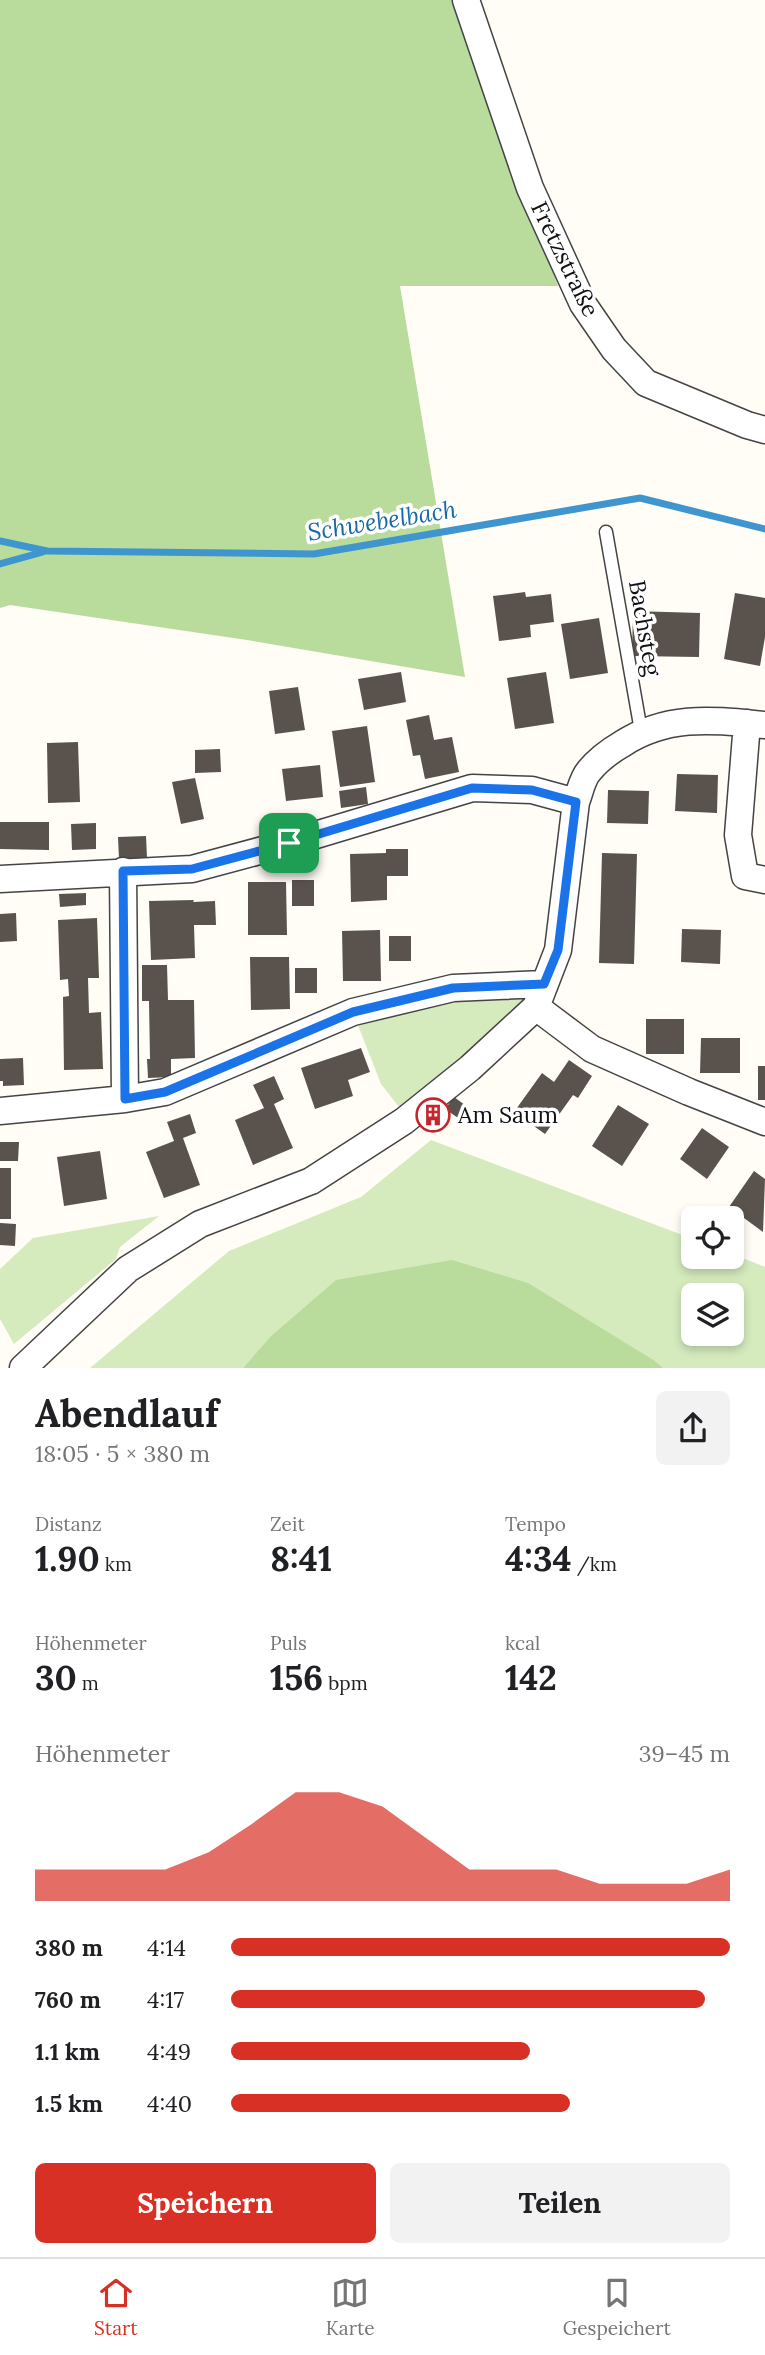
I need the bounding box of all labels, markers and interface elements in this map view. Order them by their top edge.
street label: Fretzstraße [525,196,606,321]
water label: Schwebelbach [305,493,459,548]
street label: Bachsteg [623,578,668,679]
pin [259,813,319,873]
icon: arrive [270,824,308,862]
building icon: Am Saum [414,1096,452,1134]
place label: Am Saum [457,1100,558,1129]
map controls [681,1206,744,1346]
button: locate [681,1206,744,1269]
button: layers [681,1283,744,1346]
text: Abendlauf [35,1389,219,1437]
button: share [656,1391,730,1465]
text: 18:05 · 5 × 380 m [35,1439,210,1468]
text: Distanz [35,1512,102,1536]
text: Zeit [270,1512,305,1536]
text: Tempo [505,1512,566,1536]
text: 1.90 [35,1536,100,1581]
text: 8:41 [270,1536,332,1581]
text: 4:34 [505,1536,572,1581]
text: km [100,1552,132,1576]
text: /km [572,1552,617,1576]
text: Höhenmeter [35,1631,147,1655]
text: Puls [270,1631,307,1655]
text: kcal [505,1631,540,1655]
text: 30 [35,1655,77,1700]
text: 156 [270,1655,323,1700]
text: 142 [505,1655,557,1700]
text: m [77,1671,99,1695]
text: bpm [323,1671,368,1695]
text: Höhenmeter [35,1739,170,1768]
text: 39–45 m [639,1739,730,1768]
text: 380 m [35,1933,103,1962]
text: 4:14 [147,1933,186,1962]
text: 760 m [35,1985,101,2014]
text: 4:17 [147,1985,184,2014]
text: 1.1 km [35,2037,100,2066]
text: 4:49 [147,2037,191,2066]
text: 1.5 km [35,2089,103,2118]
text: 4:40 [147,2089,192,2118]
button: Speichern [35,2163,376,2243]
button: Teilen [390,2163,730,2243]
tab: Start [94,2274,138,2340]
tab: Karte [326,2274,375,2340]
tab: Gespeichert [563,2274,671,2340]

